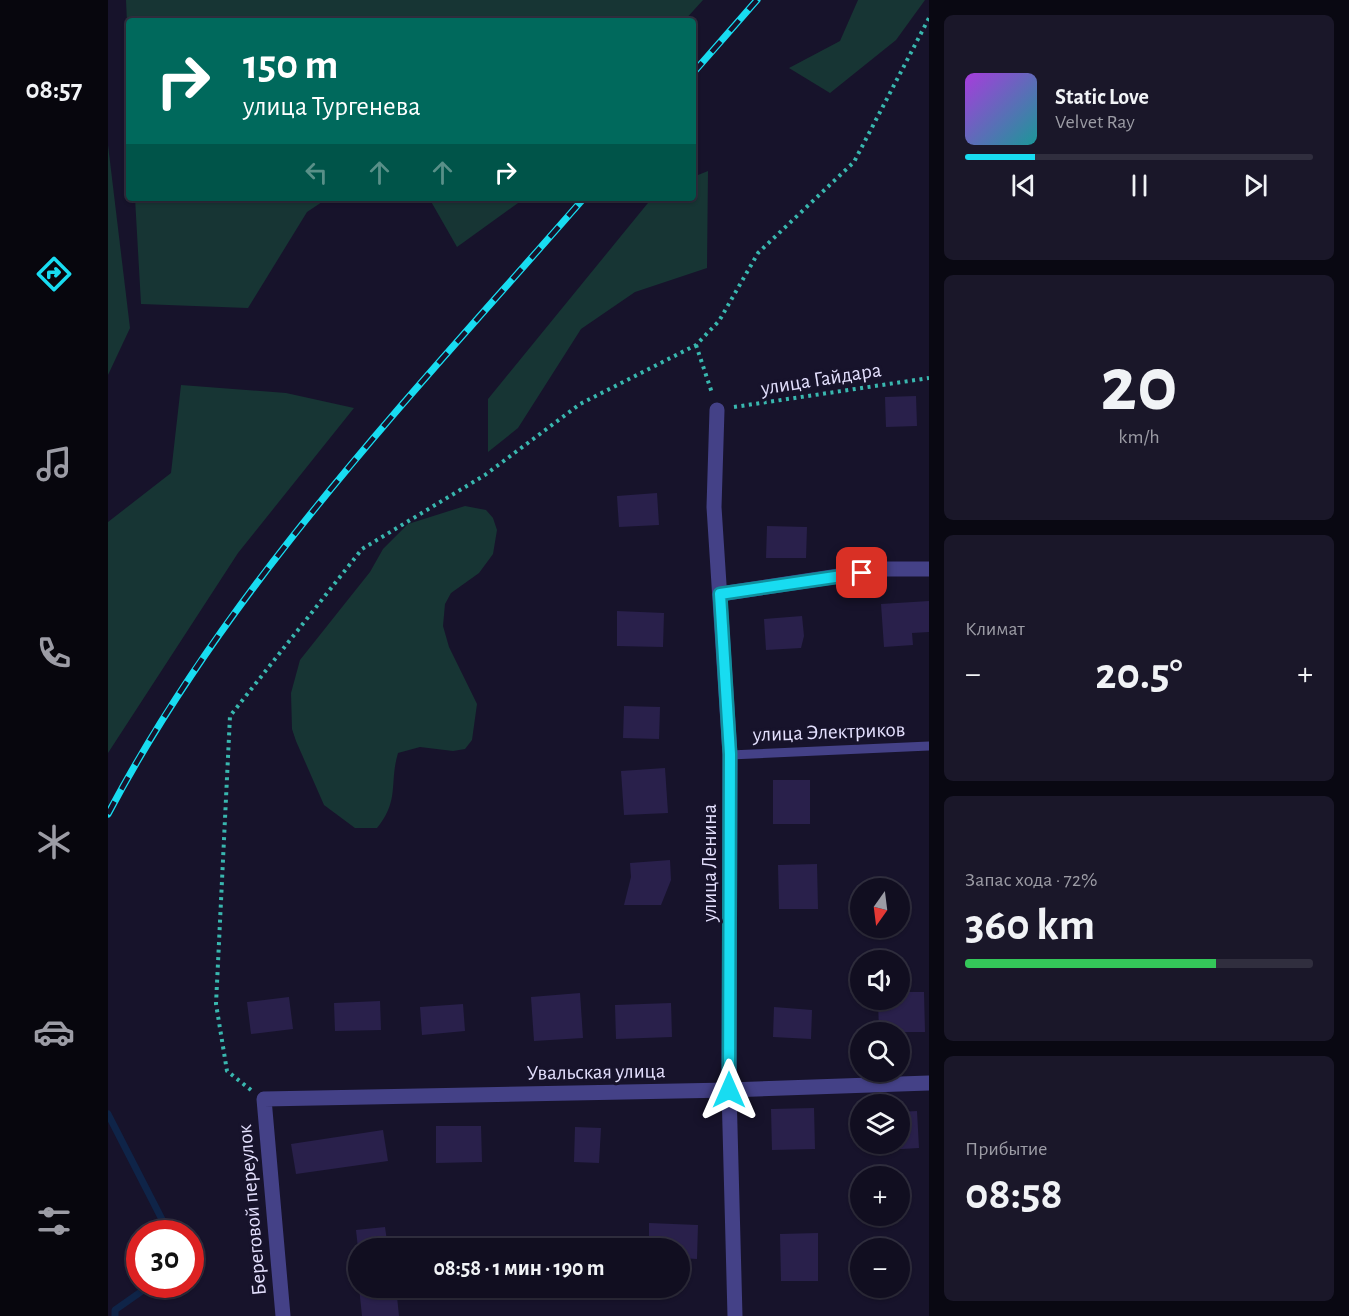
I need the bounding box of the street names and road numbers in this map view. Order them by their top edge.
street label: улица Гайдара [758,359,883,399]
street label: улица Электриков [751,719,906,745]
street label: улица Ленина [699,804,720,923]
street label: Увальская улица [526,1060,666,1084]
street label: Береговой переулок [234,1123,270,1297]

